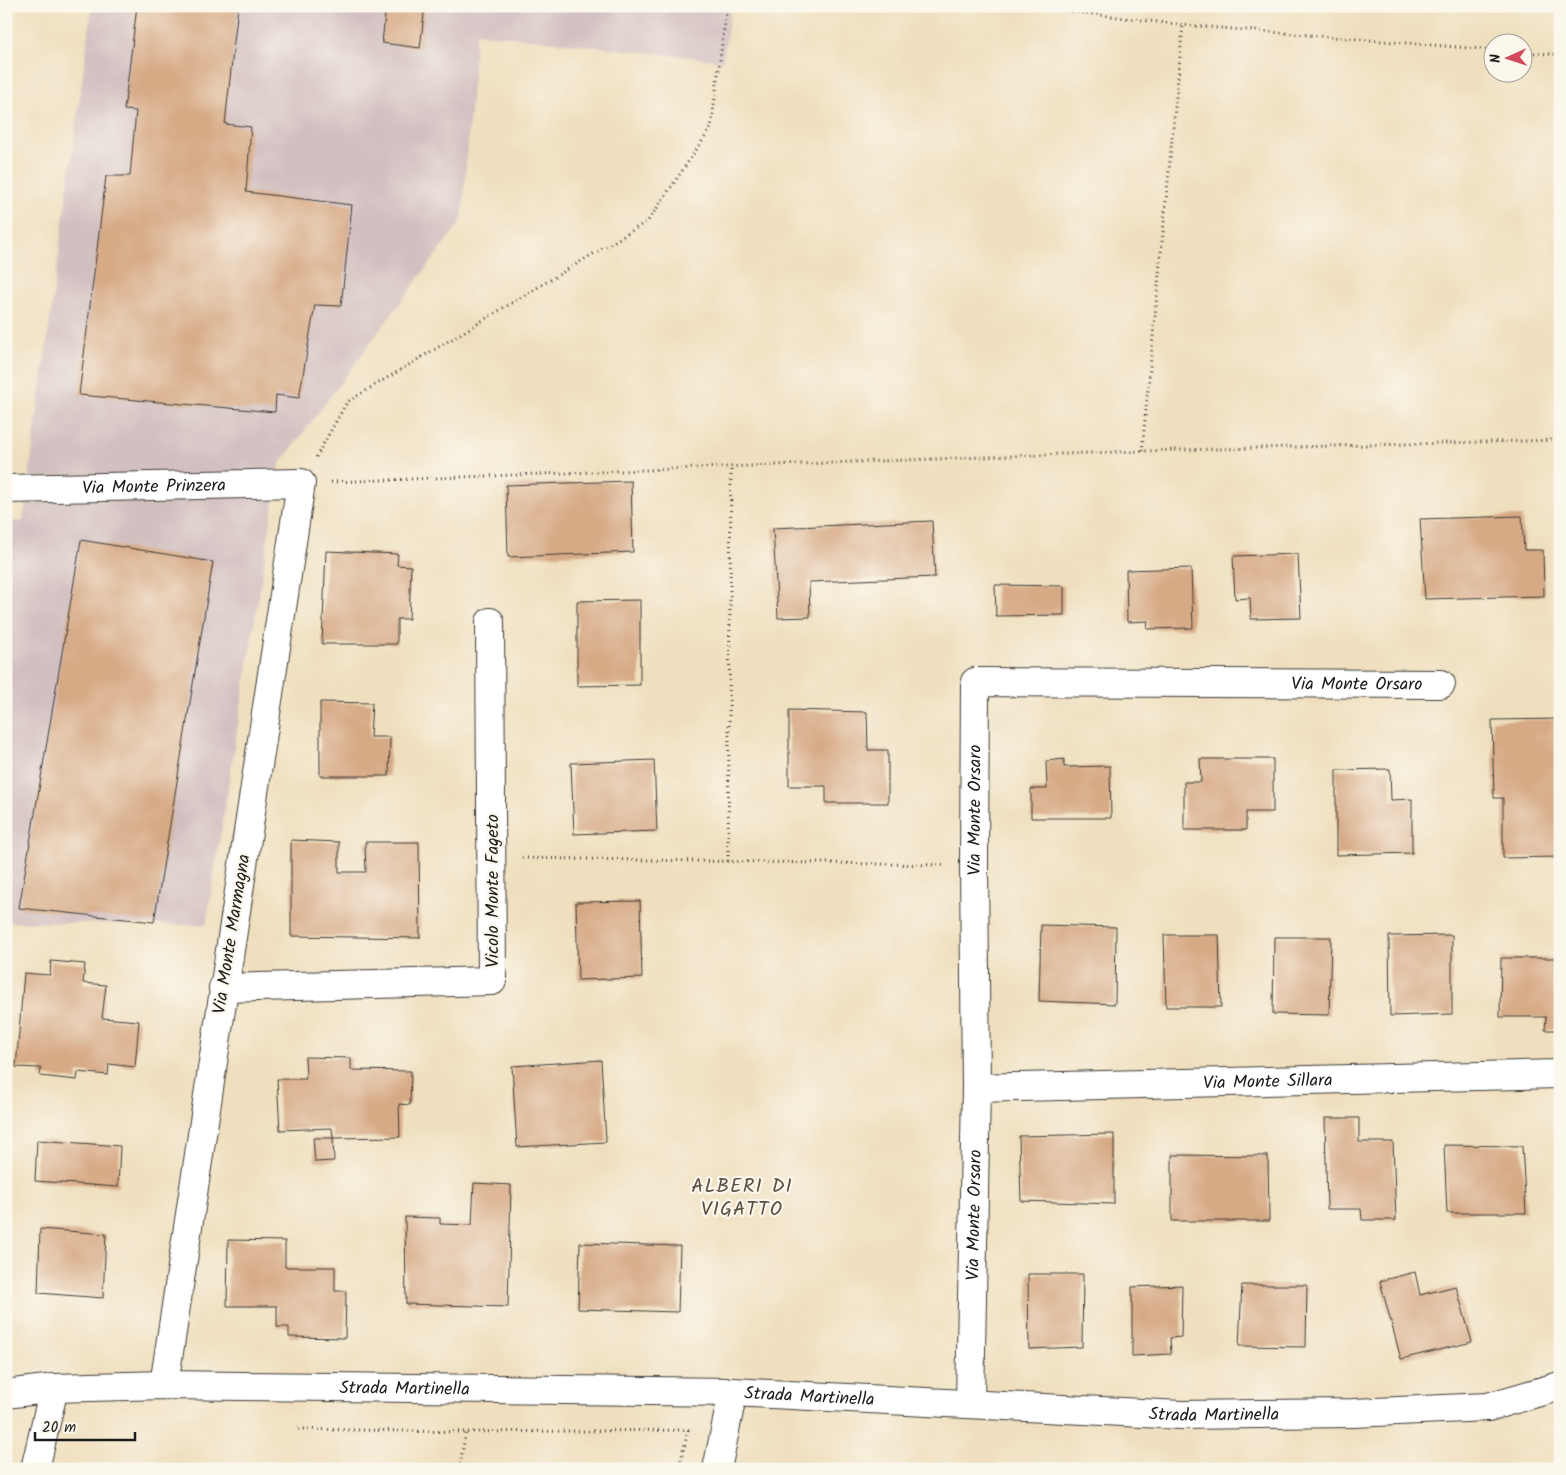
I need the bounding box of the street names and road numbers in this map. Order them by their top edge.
street label: Via Monte Prinzera [82,472,226,503]
street label: Via Monte Orsaro [1291,670,1423,700]
street label: Via Monte Orsaro [961,744,991,876]
street label: Vicolo Monte Fageto [479,814,508,968]
street label: Via Monte Marmagna [206,852,259,1016]
street label: Via Monte Sillara [1203,1066,1333,1099]
street label: Via Monte Orsaro [959,1149,991,1281]
street label: Strada Martinella [339,1374,470,1405]
street label: Strada Martinella [743,1380,875,1415]
street label: Strada Martinella [1148,1400,1279,1431]

